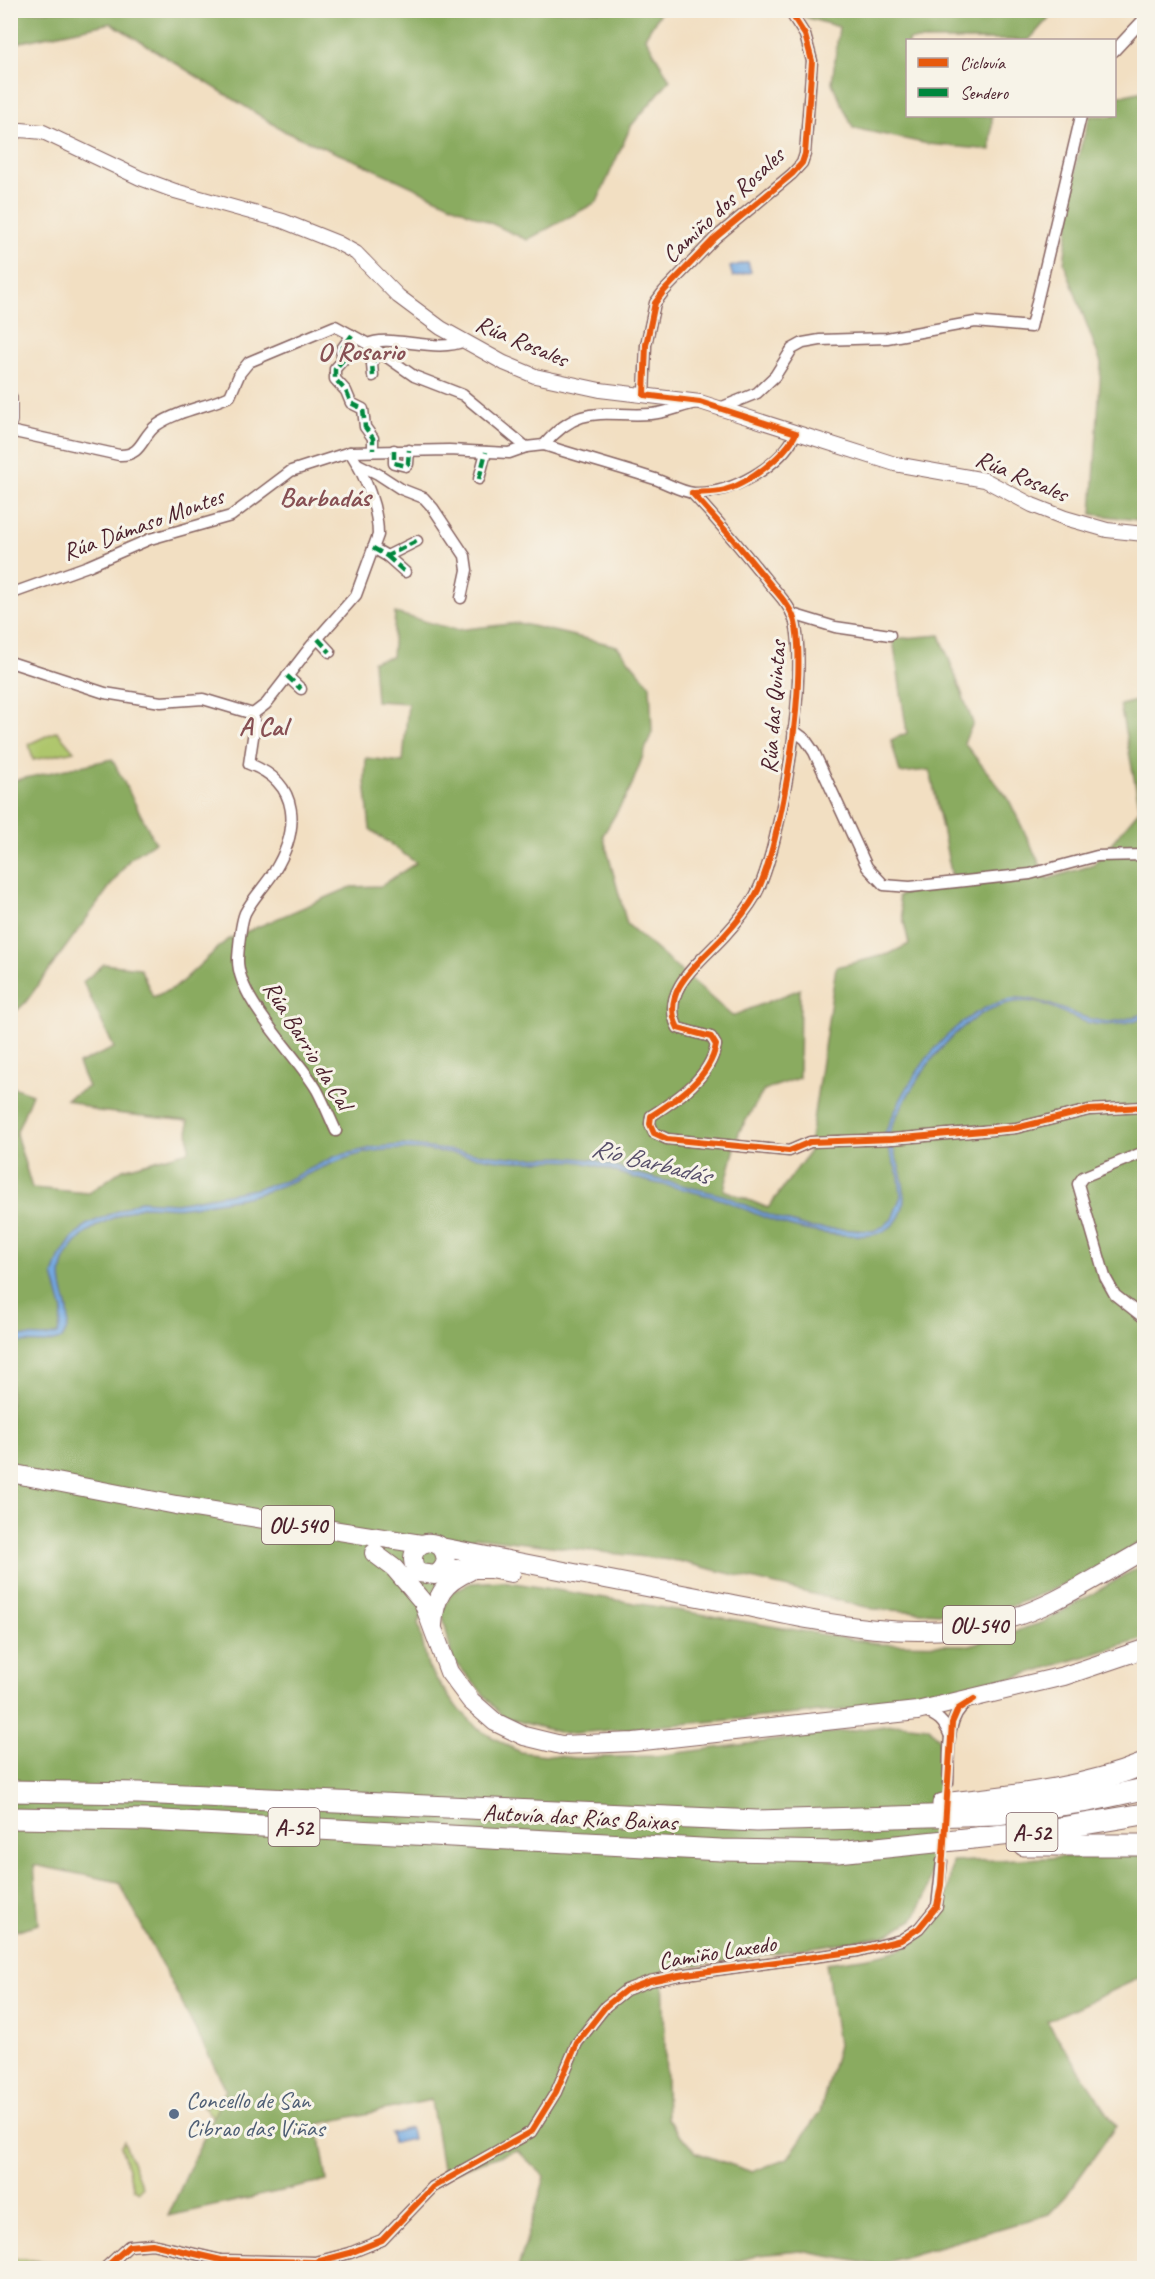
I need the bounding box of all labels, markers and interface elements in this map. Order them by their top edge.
legend [906,39,1116,117]
text: Ciclovía [960,52,1006,74]
text: Sendero [960,82,1010,104]
street label: Camiño dos Rosales [656,139,792,269]
street label: Rúa Rosales [471,308,574,375]
district label: O Rosario [318,335,406,368]
street label: Rúa Rosales [971,443,1074,510]
street label: Rúa Dámaso Montes [58,480,229,567]
district label: Barbadás [279,480,373,514]
street label: Rúa das Quintas [753,638,793,774]
district label: A Cal [239,710,292,743]
street label: Rúa Barrio da Cal [257,975,362,1118]
water label: Río Barbadás [589,1131,718,1193]
road number: OU-540 [262,1506,334,1544]
road number: OU-540 [943,1606,1015,1644]
street label: Autovía das Rías Baixas [482,1797,680,1837]
road number: A-52 [268,1808,320,1846]
road number: A-52 [1006,1813,1058,1851]
street label: Camiño Laxedo [656,1928,779,1976]
place label: Concello de San Cibrao das Viñas [186,2085,327,2143]
marker: Concello de San Cibrao das Viñas [167,2107,181,2121]

